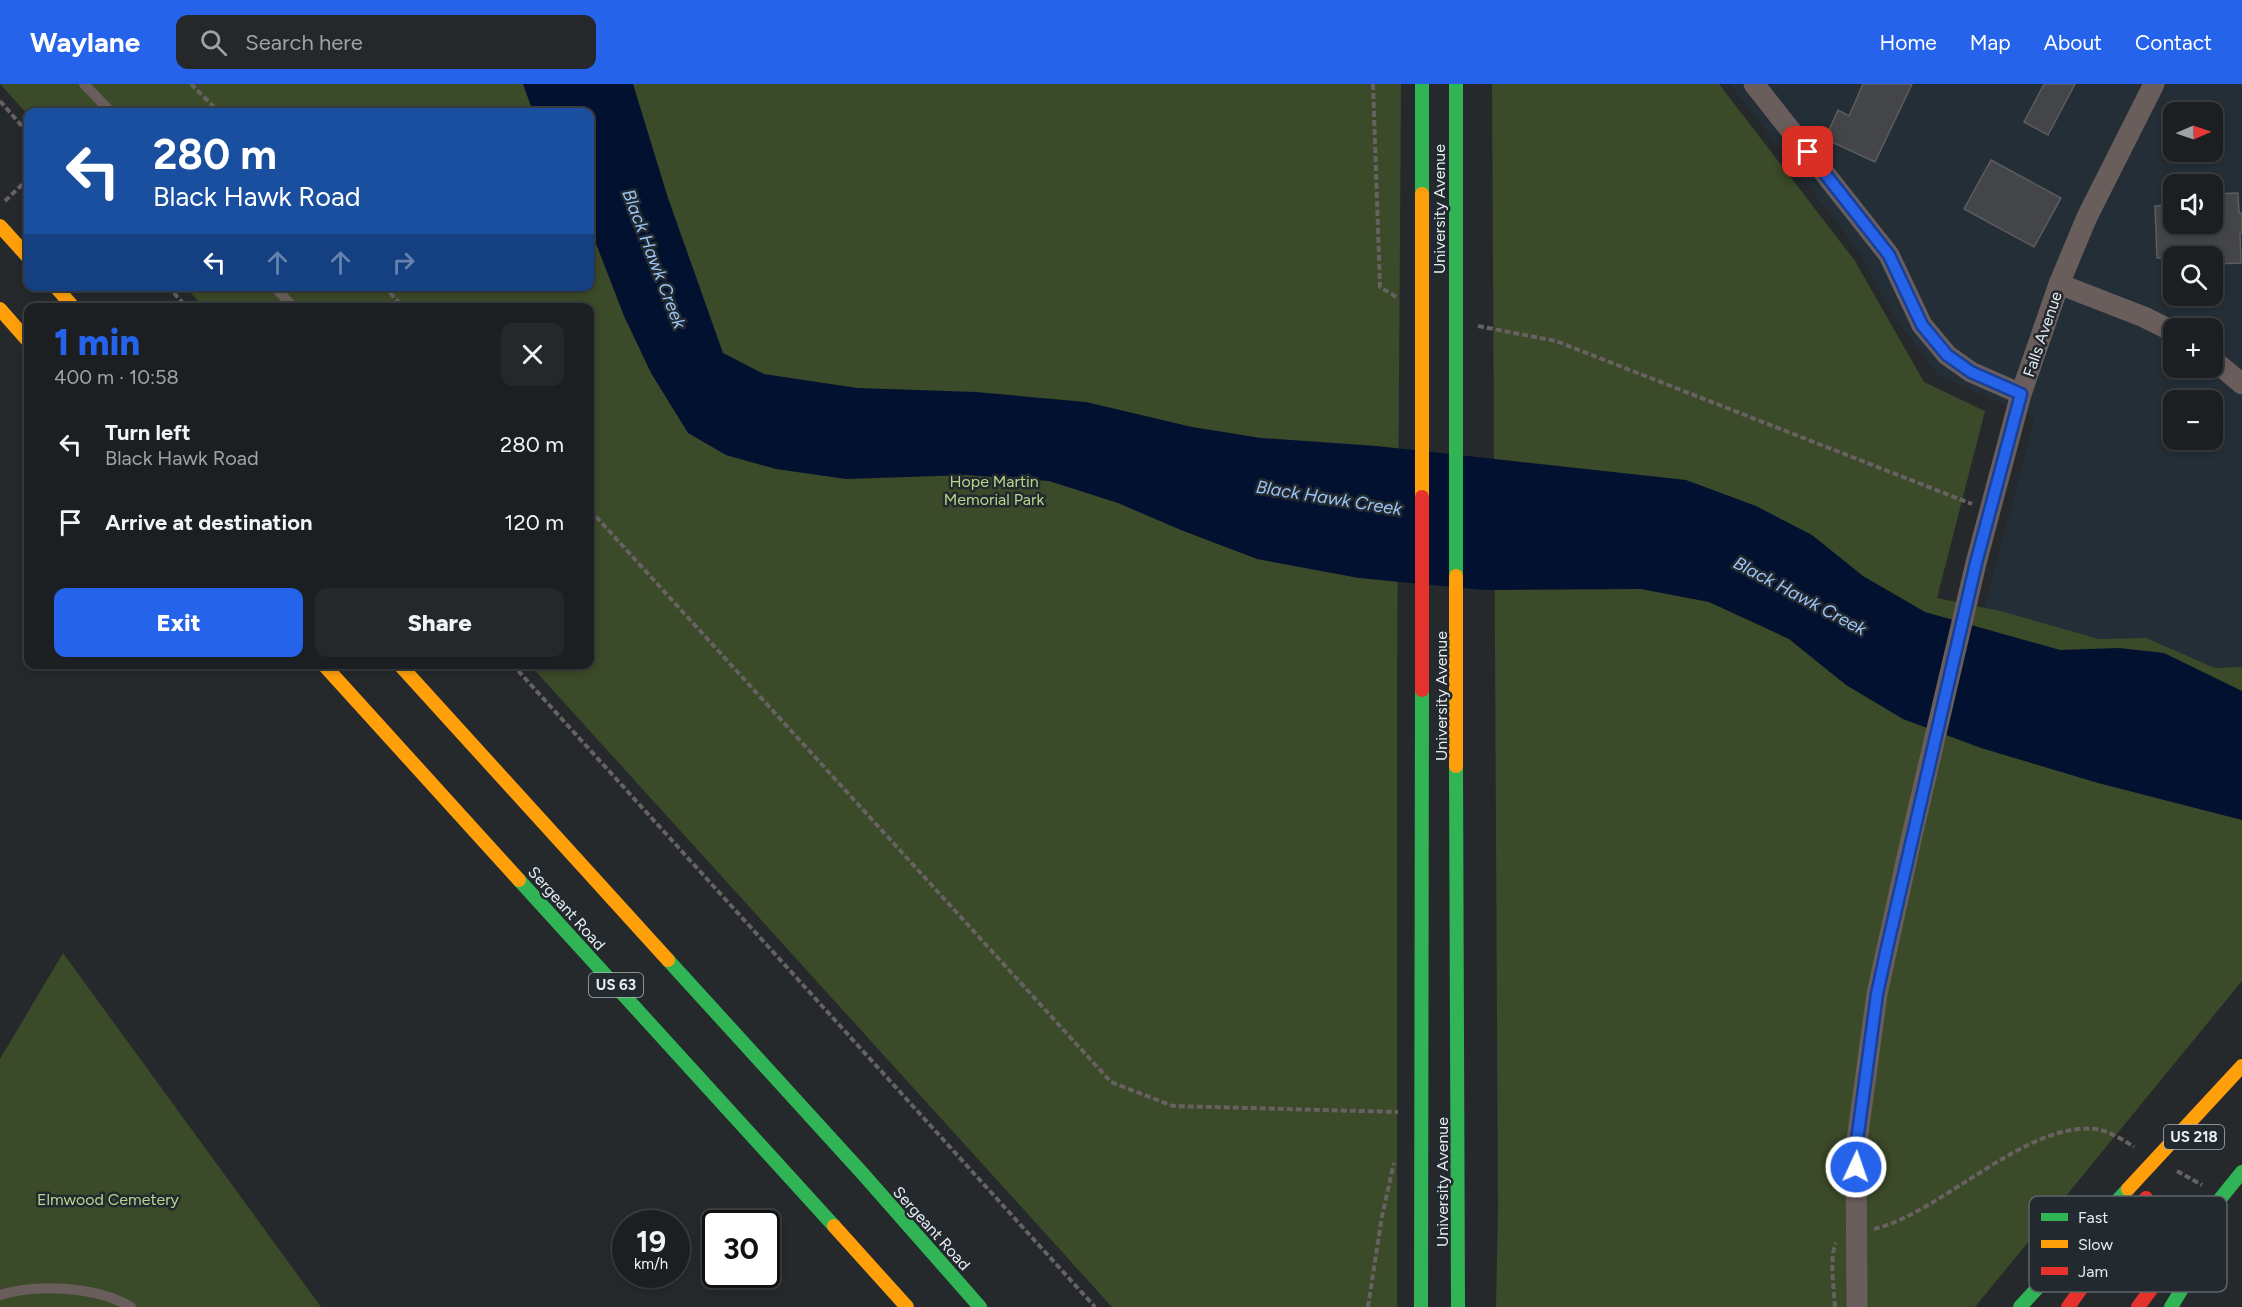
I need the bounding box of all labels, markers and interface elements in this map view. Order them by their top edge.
search box [176,15,596,69]
text: Waylane [30,25,140,59]
icon: search [197,26,230,59]
text: Search here [245,29,363,56]
text: Home [1880,30,1937,55]
text: Map [1970,30,2011,55]
text: About [2044,30,2102,55]
text: Contact [2135,30,2212,55]
north arrow [2163,102,2223,162]
map controls [2163,102,2223,450]
pin [1782,126,1833,177]
text: 280 m [153,129,277,180]
icon: left [54,132,132,210]
icon: arrive [1791,135,1824,168]
street label: University Avenue [1430,144,1449,274]
button: sound [2163,174,2223,234]
text: Black Hawk Road [153,180,361,213]
water label: Black Hawk Creek [617,186,691,333]
icon: left [198,246,231,279]
icon: ahead [261,246,294,279]
icon: ahead [324,246,357,279]
icon: right [387,246,420,279]
button: search [2163,246,2223,306]
street label: Falls Avenue [2019,289,2066,379]
button: + [2163,318,2223,378]
text: 1 min [54,321,140,364]
button: close [501,323,564,386]
text: 400 m · 10:58 [54,365,179,389]
button: − [2163,390,2223,450]
text: Turn left [105,419,191,446]
icon: left [54,428,87,461]
text: 280 m [500,431,564,458]
text: Black Hawk Road [105,446,259,470]
park label: Hope Martin Memorial Park [944,472,1044,509]
water label: Black Hawk Creek [1254,476,1405,521]
icon: arrive [54,506,87,539]
text: Arrive at destination [105,509,313,536]
text: 120 m [504,509,564,536]
water label: Black Hawk Creek [1730,552,1871,641]
button: Exit [54,588,303,657]
button: Share [315,588,564,657]
street label: University Avenue [1432,631,1451,761]
street label: Sergeant Road [524,863,609,954]
road number: US 63 [589,973,643,997]
street label: University Avenue [1433,1117,1452,1247]
road number: US 218 [2164,1125,2224,1149]
position arrow [1824,1135,1888,1199]
street label: Sergeant Road [889,1183,974,1274]
park label: Elmwood Cemetery [37,1190,180,1209]
legend [2029,1196,2227,1292]
text: Fast [2078,1208,2108,1227]
speed limit sign: 30 [702,1210,780,1288]
text: 19 [636,1223,666,1260]
text: Slow [2078,1235,2113,1254]
text: km/h [634,1255,668,1273]
text: Jam [2078,1262,2108,1281]

